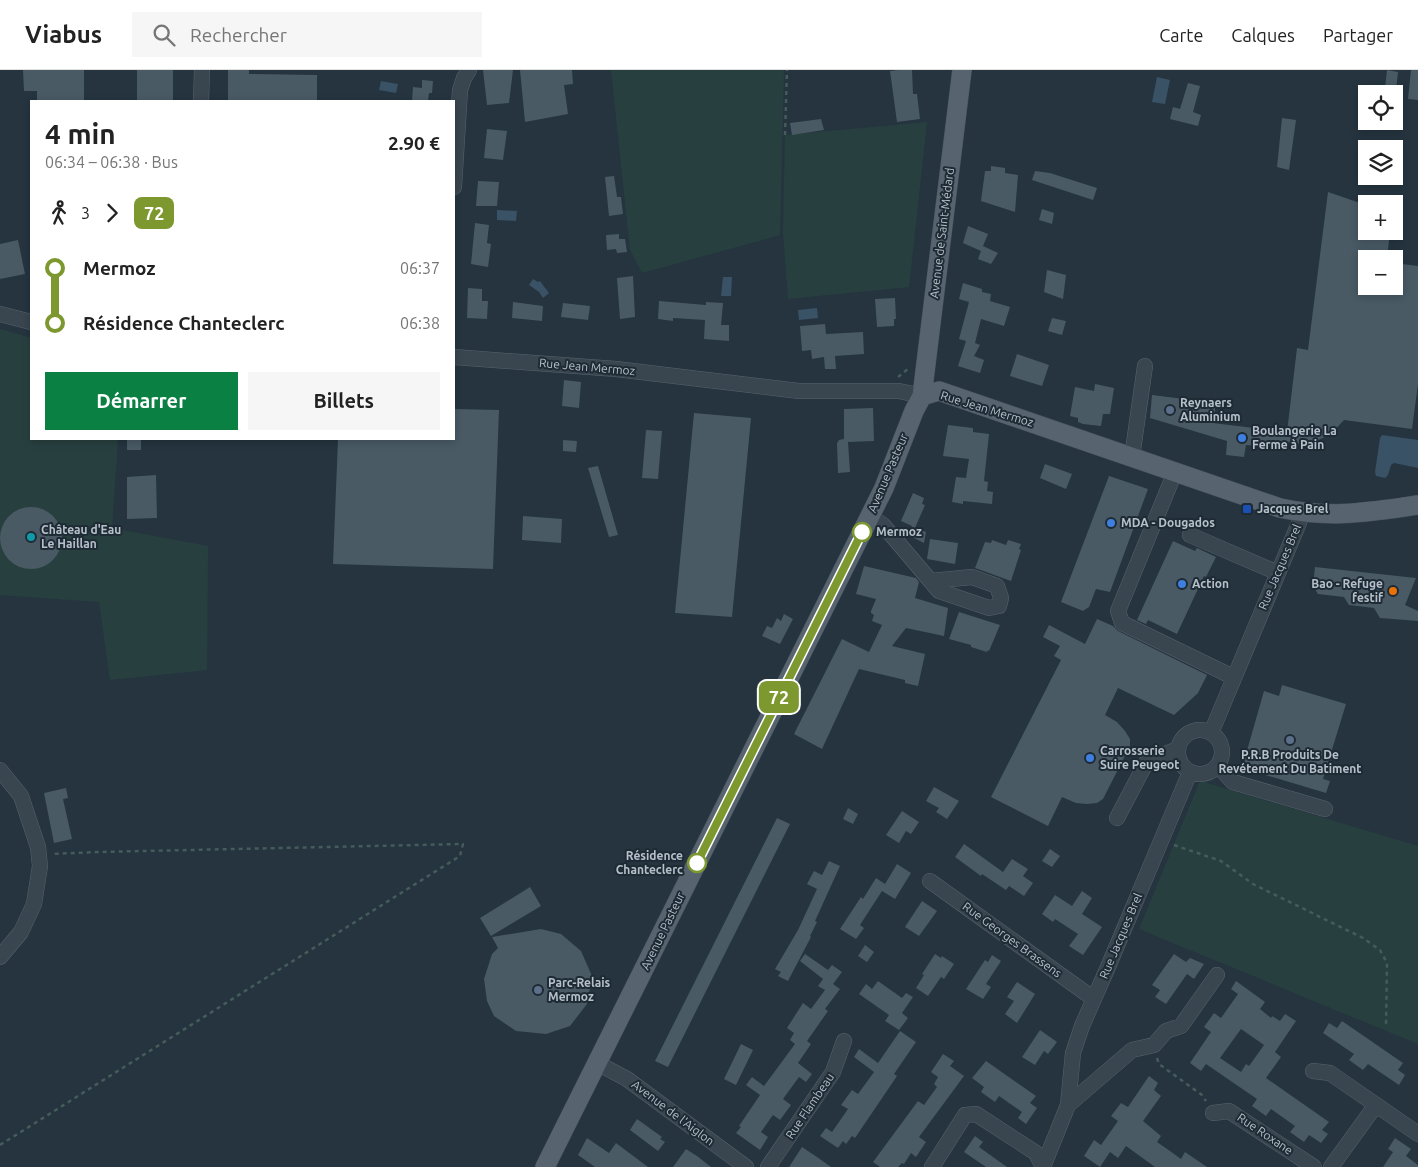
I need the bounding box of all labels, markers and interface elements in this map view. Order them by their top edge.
search box [132,12,482,57]
text: Viabus [25,21,102,48]
icon: search [150,21,178,49]
text: Rechercher [190,24,287,46]
text: Carte [1159,25,1203,45]
text: Calques [1231,25,1295,45]
text: Partager [1323,25,1393,45]
map controls [1358,85,1403,295]
button: locate [1358,85,1403,130]
text: 4 min [45,118,116,149]
text: 2.90 € [388,132,440,154]
button: layers [1358,140,1403,185]
text: 06:34 – 06:38 · Bus [45,153,178,171]
street label: Avenue de Saint-Médard [927,167,956,299]
button: + [1358,195,1403,240]
icon: walk [45,199,73,227]
icon: forward [98,199,126,227]
text: 72 [144,203,164,223]
text: 3 [81,204,90,222]
button: − [1358,250,1403,295]
text: Mermoz [83,257,156,279]
text: 06:37 [400,259,440,277]
text: Résidence Chanteclerc [83,312,285,334]
text: 06:38 [400,314,440,332]
street label: Rue Jean Mermoz [538,356,636,377]
button: Démarrer [45,372,238,430]
button: Billets [248,372,440,430]
street label: Rue Jean Mermoz [939,388,1036,429]
place label: Reynaers Aluminium [1180,396,1241,423]
marker: Reynaers Aluminium [1164,404,1176,416]
place label: Boulangerie La Ferme à Pain [1252,424,1337,451]
street label: Avenue Pasteur [865,431,910,514]
marker: Boulangerie La Ferme à Pain [1236,432,1248,444]
place label: Jacques Brel [1257,502,1329,515]
marker: Jacques Brel [1241,503,1253,515]
place label: MDA - Dougados [1121,516,1215,529]
marker: MDA - Dougados [1105,517,1117,529]
marker: Mermoz [852,522,872,542]
street label: Rue Jacques Brel [1256,522,1303,612]
place label: Château d'Eau Le Haillan [41,523,121,550]
place label: Mermoz [876,525,922,538]
marker: Château d'Eau Le Haillan [25,531,37,543]
place label: Action [1192,577,1229,590]
place label: Bao - Refuge festif [1311,577,1384,604]
marker: Action [1176,578,1188,590]
marker: Bao - Refuge festif [1387,585,1399,597]
line badge: 72 [756,681,802,713]
text: 72 [769,687,789,707]
marker: P.R.B Produits De Revétement Du Batiment [1284,734,1296,746]
place label: Carrosserie Suire Peugeot [1100,744,1179,771]
place label: P.R.B Produits De Revétement Du Batiment [1219,748,1361,775]
marker: Carrosserie Suire Peugeot [1084,752,1096,764]
place label: Résidence Chanteclerc [616,849,683,876]
marker: Résidence Chanteclerc [687,853,707,873]
street label: Avenue Pasteur [638,890,687,972]
street label: Rue Jacques Brel [1097,891,1144,981]
street label: Rue Georges Brassens [960,899,1064,980]
place label: Parc-Relais Mermoz [548,976,611,1003]
marker: Parc-Relais Mermoz [532,984,544,996]
street label: Rue Flambeau [783,1070,836,1141]
street label: Avenue de l'Aiglon [630,1077,717,1148]
street label: Rue Roxane [1235,1110,1295,1157]

